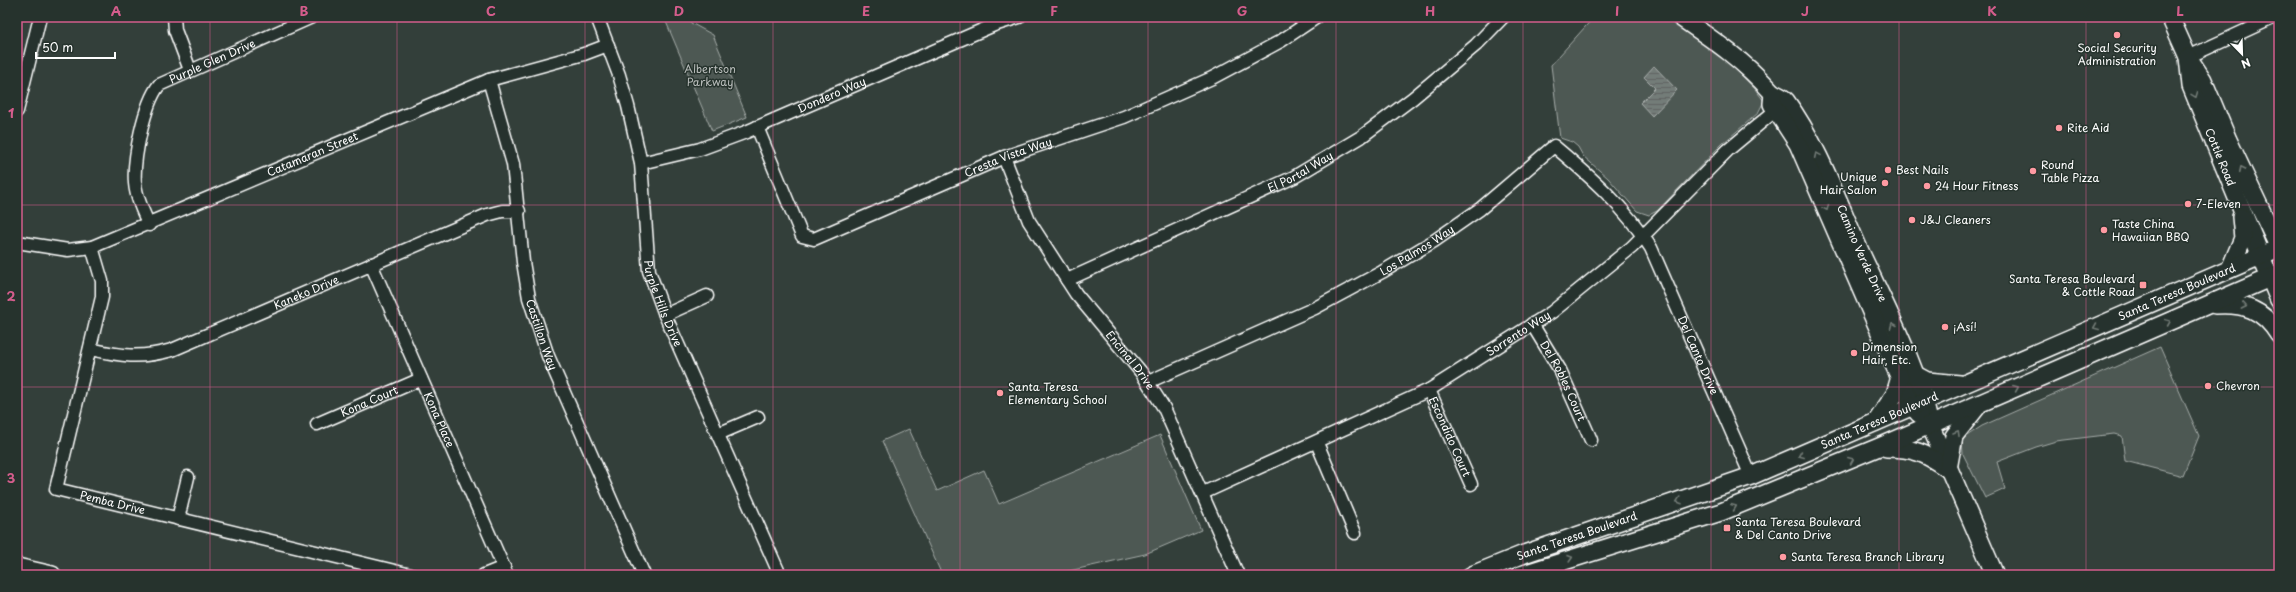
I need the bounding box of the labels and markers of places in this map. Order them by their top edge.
marker: Social Security Administration [2112,30,2122,40]
place label: Social Security Administration [2077,39,2157,69]
place label: Rite Aid [2067,119,2109,136]
marker: Rite Aid [2054,123,2064,133]
place label: Round Table Pizza [2041,156,2099,186]
place label: Best Nails [1896,161,1949,178]
marker: Best Nails [1883,165,1893,175]
marker: Round Table Pizza [2028,166,2038,176]
place label: Unique Hair Salon [1820,168,1877,198]
place label: 24 Hour Fitness [1935,177,2019,194]
marker: Unique Hair Salon [1880,178,1890,188]
marker: 24 Hour Fitness [1922,181,1932,191]
place label: 7-Eleven [2196,195,2241,212]
marker: 7-Eleven [2183,199,2193,209]
place label: J&J Cleaners [1920,211,1991,228]
marker: J&J Cleaners [1907,215,1917,225]
place label: Taste China Hawaiian BBQ [2112,215,2189,245]
marker: Taste China Hawaiian BBQ [2099,225,2109,235]
place label: Santa Teresa Boulevard & Cottle Road [2009,270,2135,300]
marker: Santa Teresa Boulevard & Cottle Road [2138,280,2148,290]
place label: ¡Así! [1953,318,1977,335]
marker: ¡Así! [1940,322,1950,332]
place label: Dimension Hair, Etc. [1862,338,1917,368]
marker: Dimension Hair, Etc. [1849,348,1859,358]
place label: Chevron [2216,377,2260,394]
place label: Santa Teresa Elementary School [1008,378,1107,408]
marker: Chevron [2203,381,2213,391]
marker: Santa Teresa Elementary School [995,388,1005,398]
place label: Santa Teresa Boulevard & Del Canto Drive [1735,513,1861,543]
marker: Santa Teresa Boulevard & Del Canto Drive [1722,523,1732,533]
place label: Santa Teresa Branch Library [1791,548,1945,565]
marker: Santa Teresa Branch Library [1778,552,1788,562]

